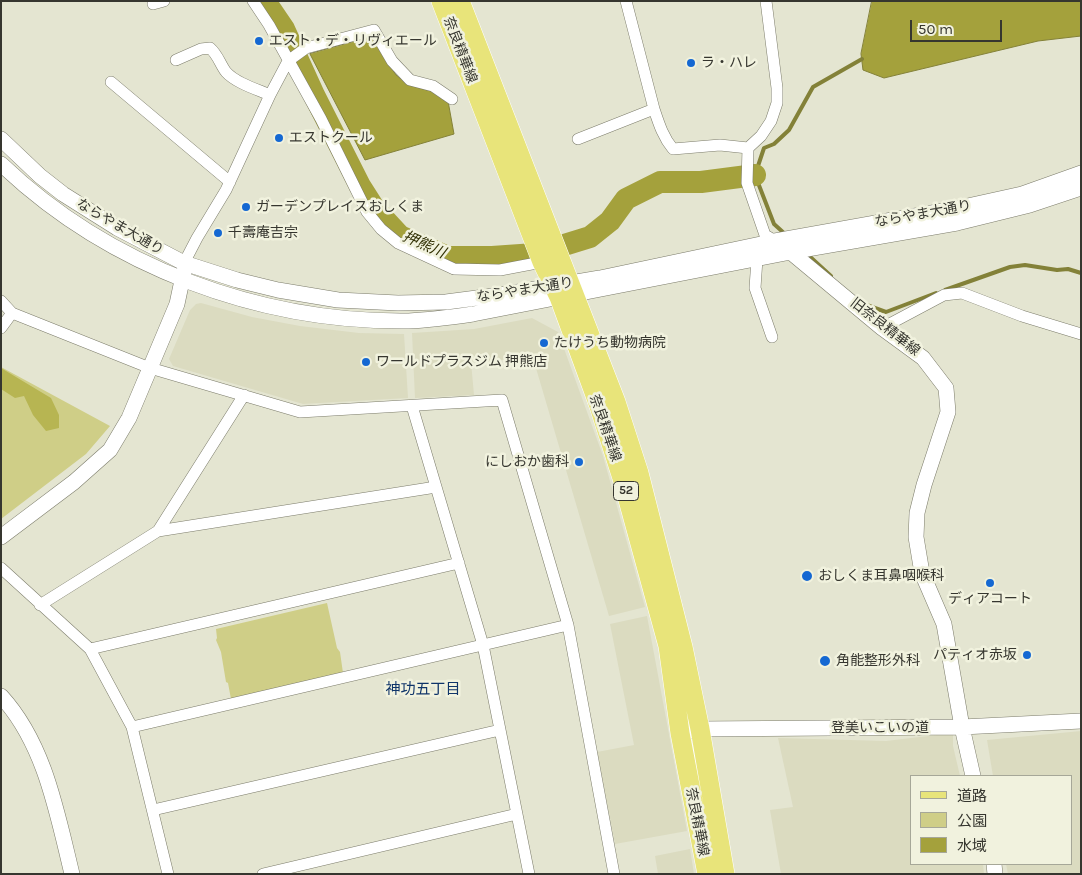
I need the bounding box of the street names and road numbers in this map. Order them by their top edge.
street label: 奈良精華線 [440,14,480,86]
street label: ならやま大通り [73,195,167,259]
street label: ならやま大通り [873,197,973,231]
street label: ならやま大通り [475,274,575,306]
street label: 旧奈良精華線 [847,295,923,359]
street label: 奈良精華線 [586,392,624,464]
road number: 52 [614,482,638,501]
street label: 登美いこいの道 [831,720,929,736]
street label: 奈良精華線 [682,786,712,858]

